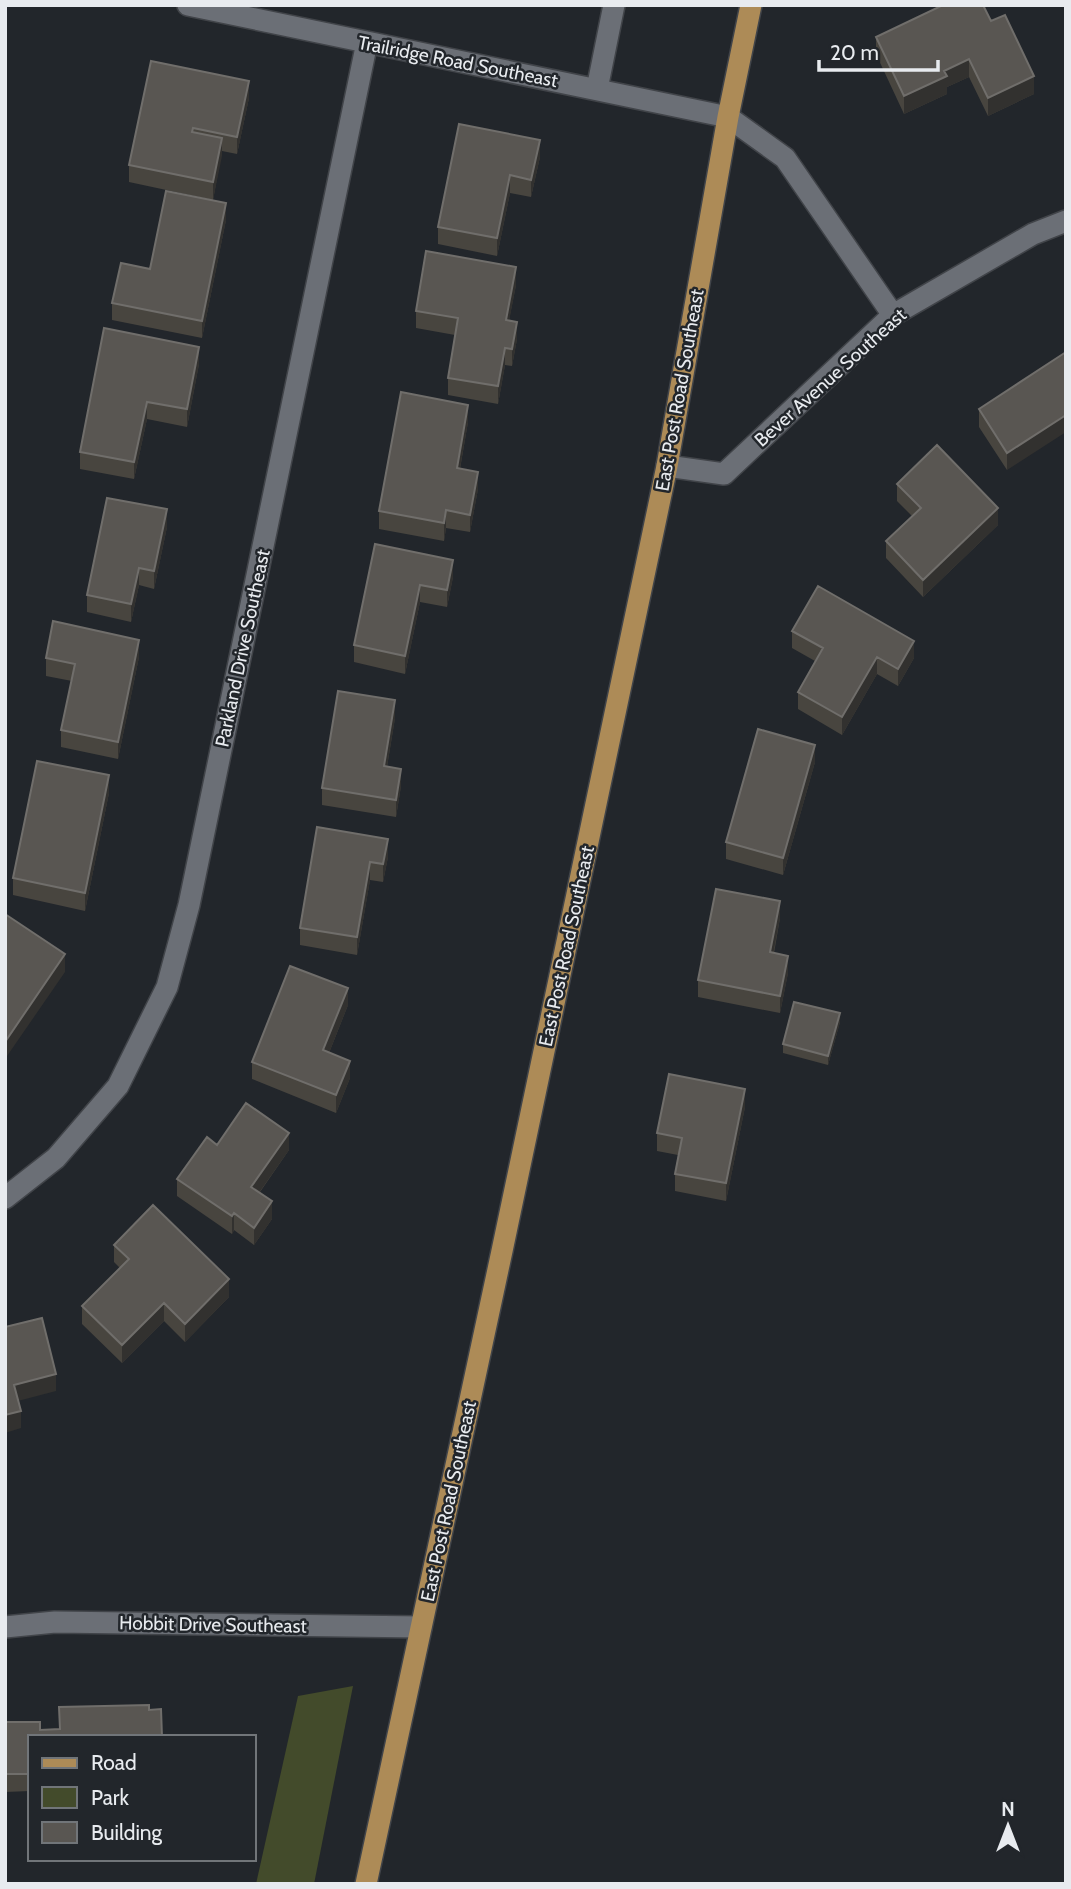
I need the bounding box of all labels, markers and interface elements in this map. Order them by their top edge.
scale bar [819,28,938,72]
street label: Trailridge Road Southeast [356,31,560,92]
text: 20 m [830,40,879,65]
street label: East Post Road Southeast [650,287,709,493]
street label: Bever Avenue Southeast [750,303,911,452]
street label: Parkland Drive Southeast [210,547,275,749]
street label: East Post Road Southeast [534,843,599,1049]
street label: East Post Road Southeast [416,1398,481,1604]
street label: Hobbit Drive Southeast [119,1611,308,1638]
legend [28,1735,256,1861]
text: Road [91,1750,137,1775]
text: Park [91,1785,129,1810]
north arrow [973,1791,1043,1861]
text: N [1001,1798,1015,1821]
text: Building [91,1820,163,1845]

